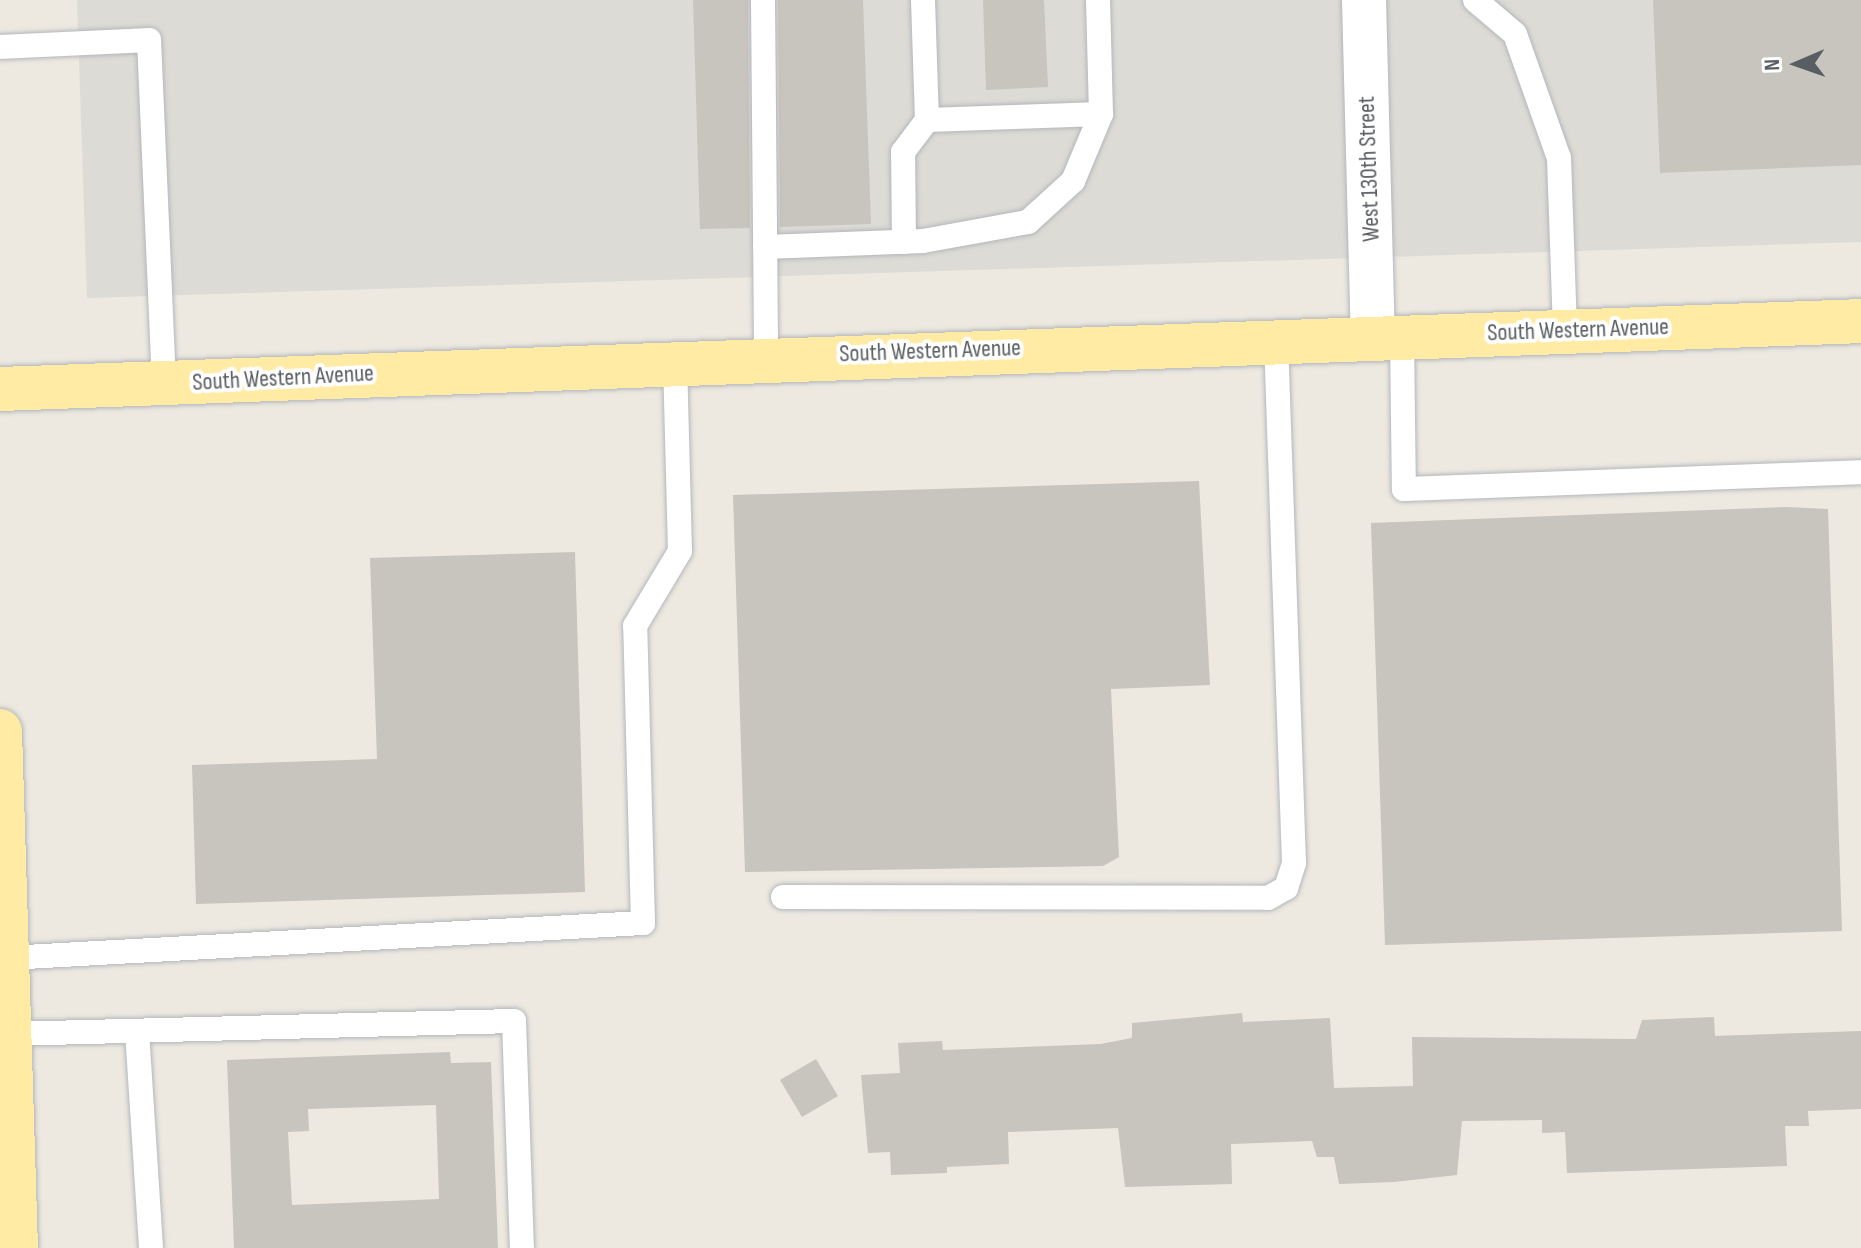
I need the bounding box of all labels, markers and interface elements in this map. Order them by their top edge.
north arrow [1757,24,1837,104]
text: N [1759,59,1786,71]
street label: West 130th Street [1352,96,1386,242]
street label: South Western Avenue [1487,312,1669,348]
street label: South Western Avenue [839,333,1021,369]
street label: South Western Avenue [192,359,374,397]

